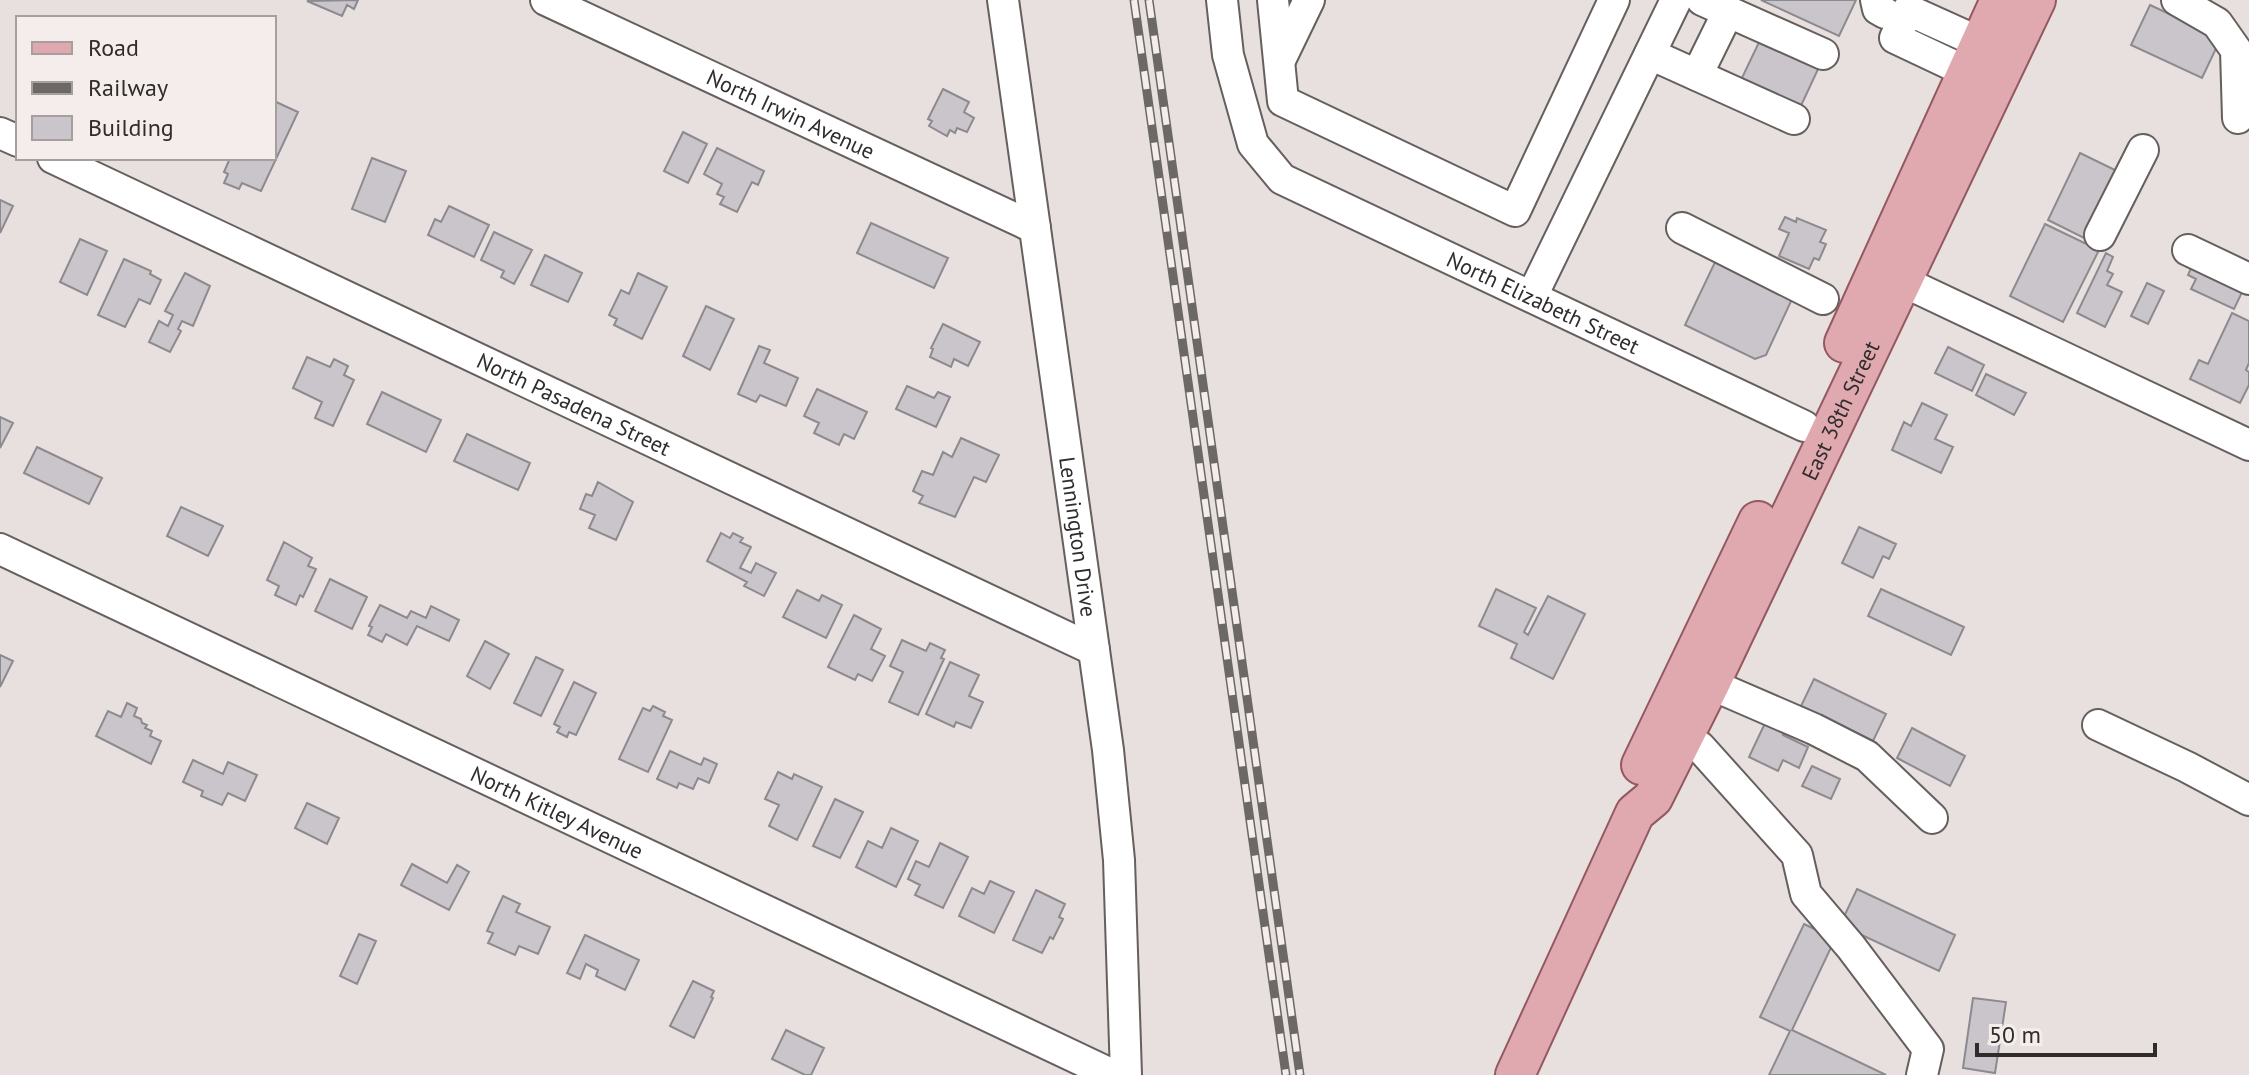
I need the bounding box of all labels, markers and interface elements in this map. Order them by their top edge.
legend [16,16,276,160]
text: Road [88,32,139,63]
street label: North Irwin Avenue [702,63,879,165]
text: Railway [88,72,168,103]
text: Building [88,112,174,143]
street label: North Elizabeth Street [1442,245,1644,360]
street label: East 38th Street [1795,336,1886,485]
street label: North Pasadena Street [472,346,676,462]
street label: Lennington Drive [1053,455,1103,619]
street label: North Kitley Avenue [466,759,648,865]
scale bar [1977,1007,2155,1057]
text: 50 m [1989,1019,2041,1050]

